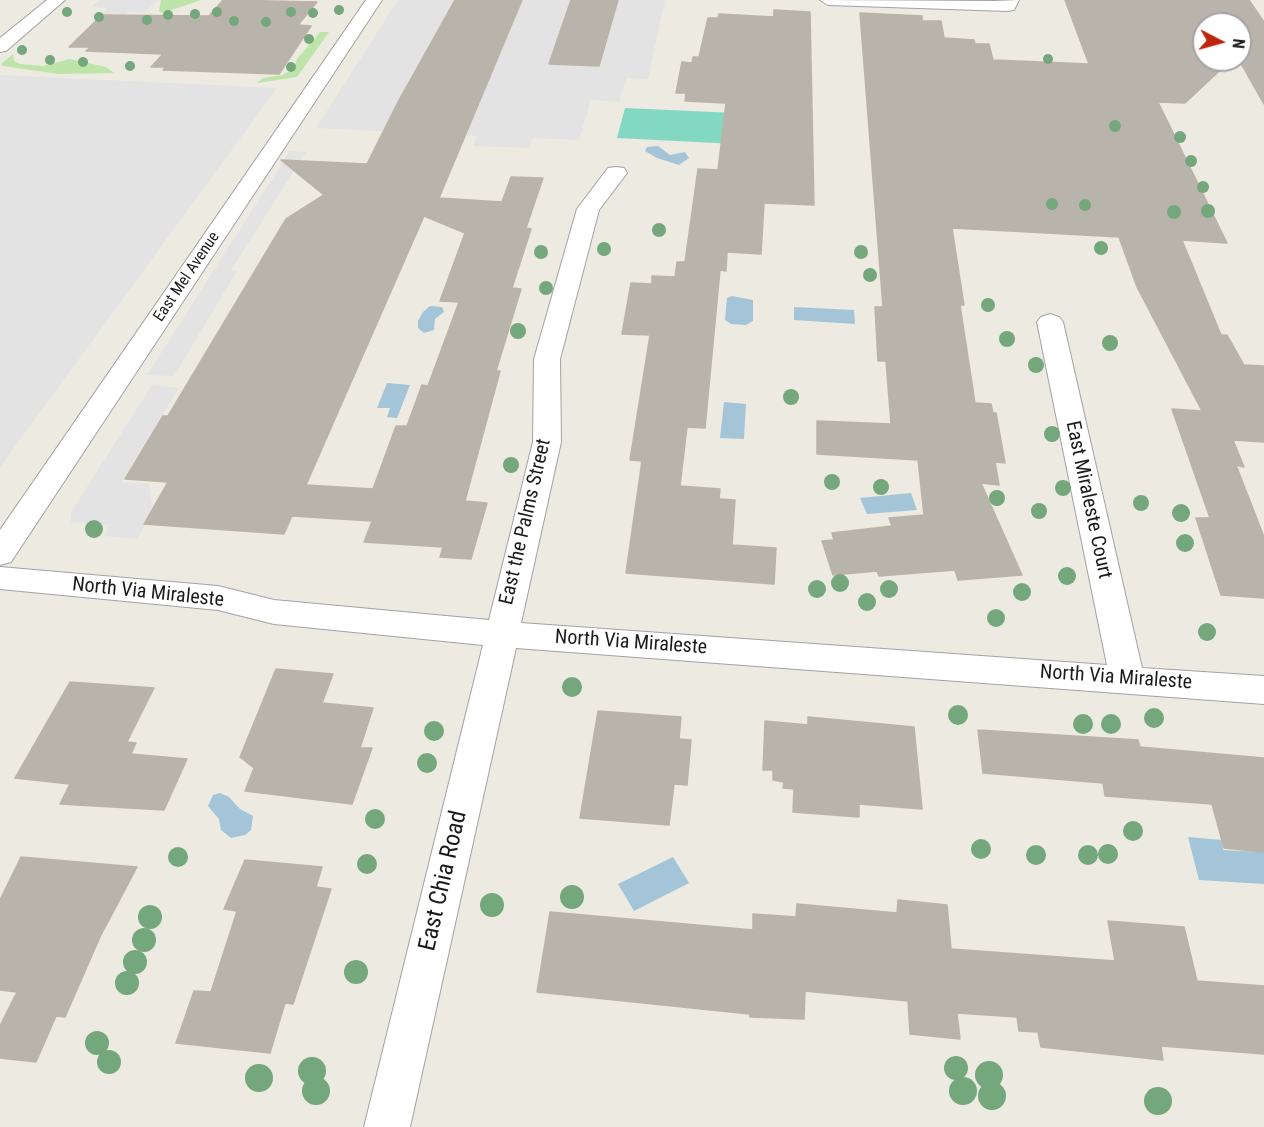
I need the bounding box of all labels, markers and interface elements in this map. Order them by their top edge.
north arrow [1192,12,1252,72]
text: N [1228,38,1248,50]
street label: East Mel Avenue [150,228,224,326]
street label: East Miraleste Court [1060,419,1116,581]
street label: East the Palms Street [495,437,557,607]
street label: North Via Miraleste [71,573,225,613]
street label: North Via Miraleste [554,626,708,660]
street label: North Via Miraleste [1039,661,1193,695]
street label: East Chia Road [414,808,474,954]

